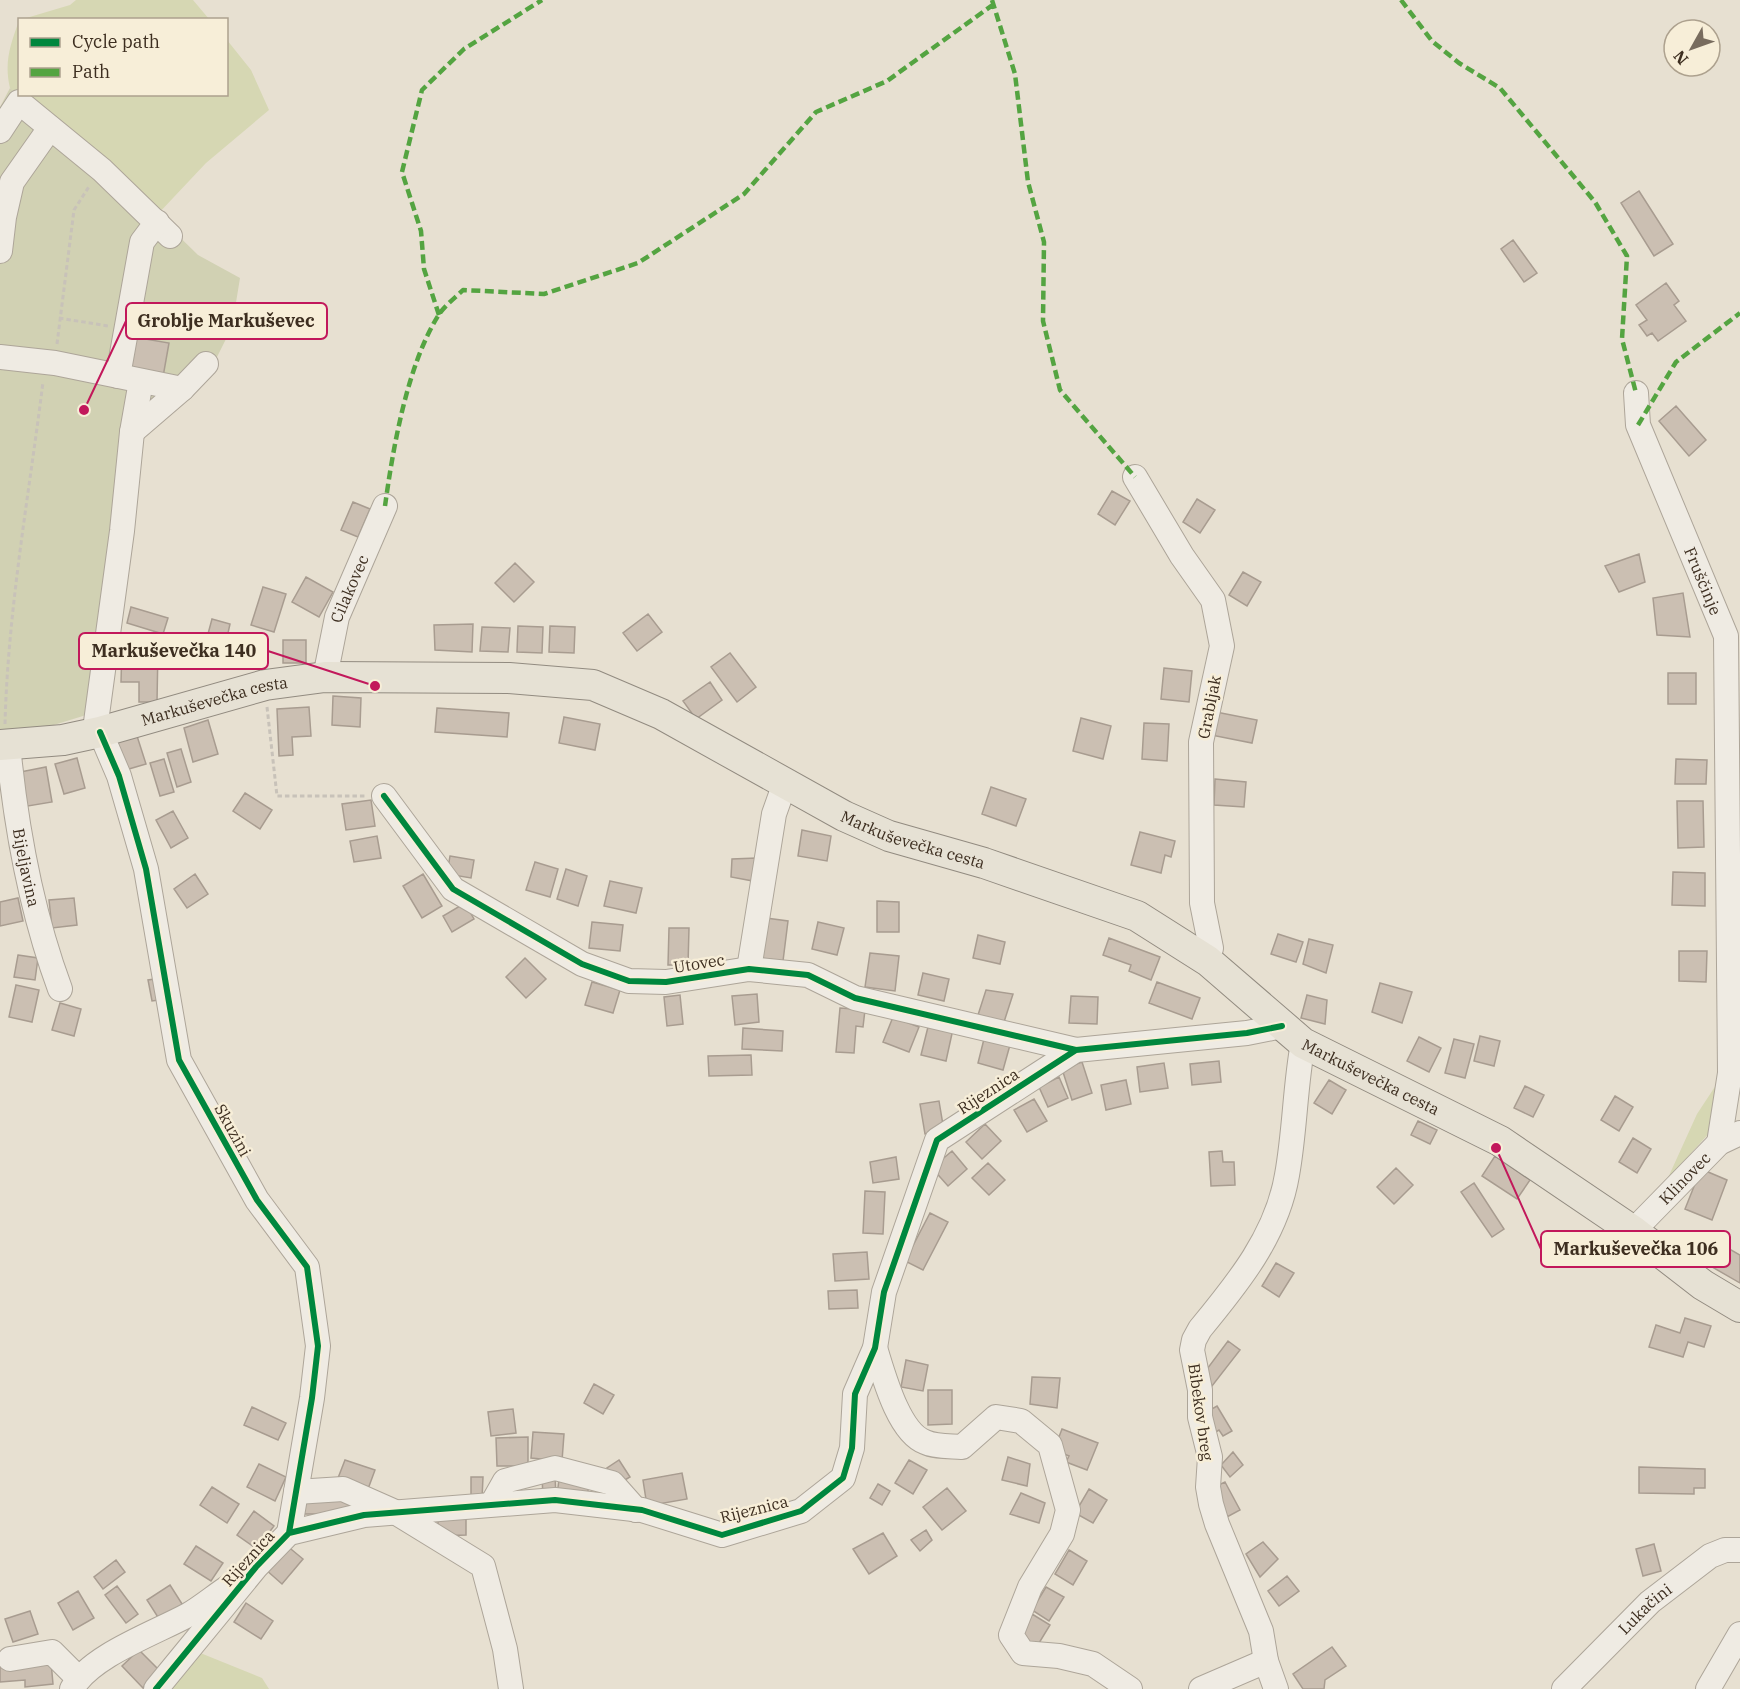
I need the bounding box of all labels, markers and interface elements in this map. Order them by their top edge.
legend [18,18,228,96]
north arrow [1662,18,1722,78]
text: Cycle path [72,30,160,53]
text: N [1669,46,1692,69]
text: Path [72,60,110,83]
callout: Groblje Markuševec [126,303,327,339]
text: Groblje Markuševec [137,309,315,332]
street label: Fruščinje [1680,544,1726,618]
street label: Cilakovec [326,552,373,624]
callout: Markuševečka 140 [79,633,268,669]
text: Markuševečka 140 [92,639,257,662]
street label: Markuševečka cesta [139,672,289,730]
street label: Grabljak [1193,673,1225,741]
street label: Markuševečka cesta [838,806,988,873]
street label: Bijeljavina [9,827,44,909]
street label: Utovec [672,949,726,977]
street label: Markuševečka cesta [1299,1034,1443,1119]
street label: Rijeznica [953,1064,1023,1118]
street label: Skuzini [210,1100,256,1160]
street label: Klinovec [1655,1148,1715,1208]
callout: Markuševečka 106 [1541,1231,1730,1267]
text: Markuševečka 106 [1554,1237,1719,1260]
street label: Bibekov breg [1184,1362,1218,1462]
street label: Rijeznica [718,1491,790,1527]
street label: Rijeznica [217,1525,279,1591]
street label: Lukačini [1614,1579,1676,1638]

